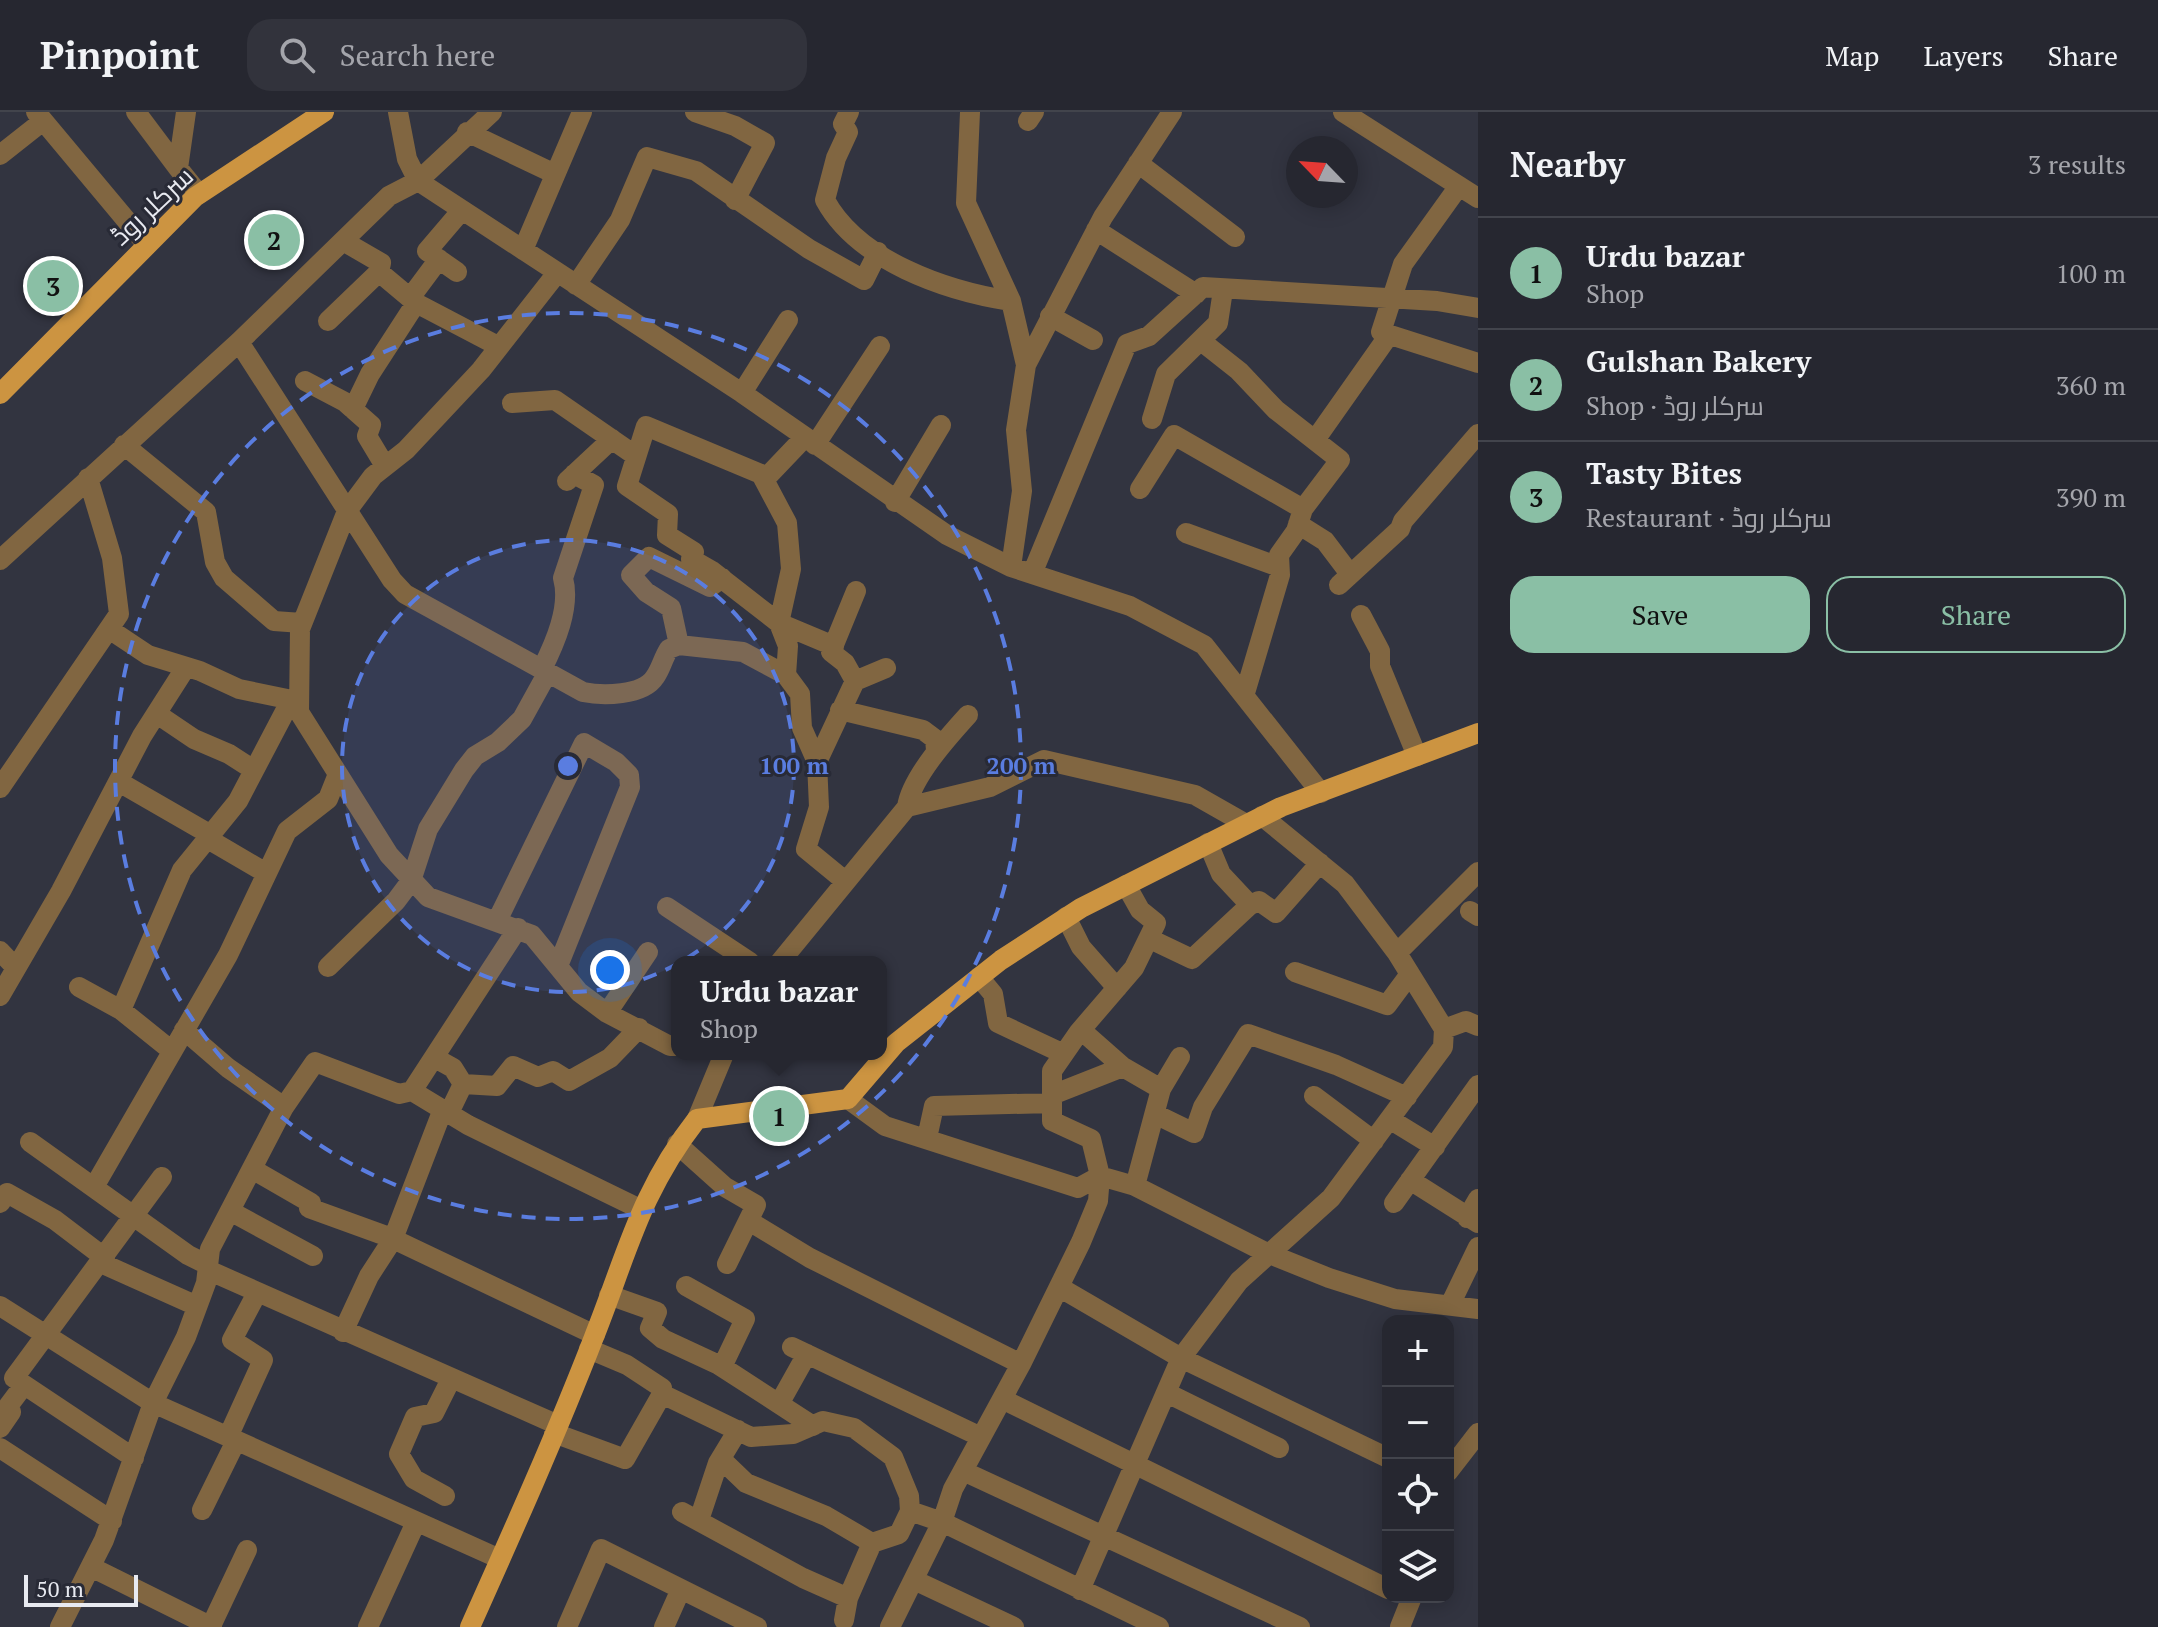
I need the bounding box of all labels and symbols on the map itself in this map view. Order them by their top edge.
north arrow [1286,136,1358,208]
street label: سرکلر روڈ [103,158,200,252]
pin: 2 [248,210,300,270]
pin: 3 [27,256,79,316]
text: 100 m [759,749,829,781]
text: 200 m [986,749,1056,781]
centre of rings [554,752,582,780]
your location [590,950,630,990]
pin: 1 [753,1086,805,1146]
scale bar [24,1571,138,1607]

